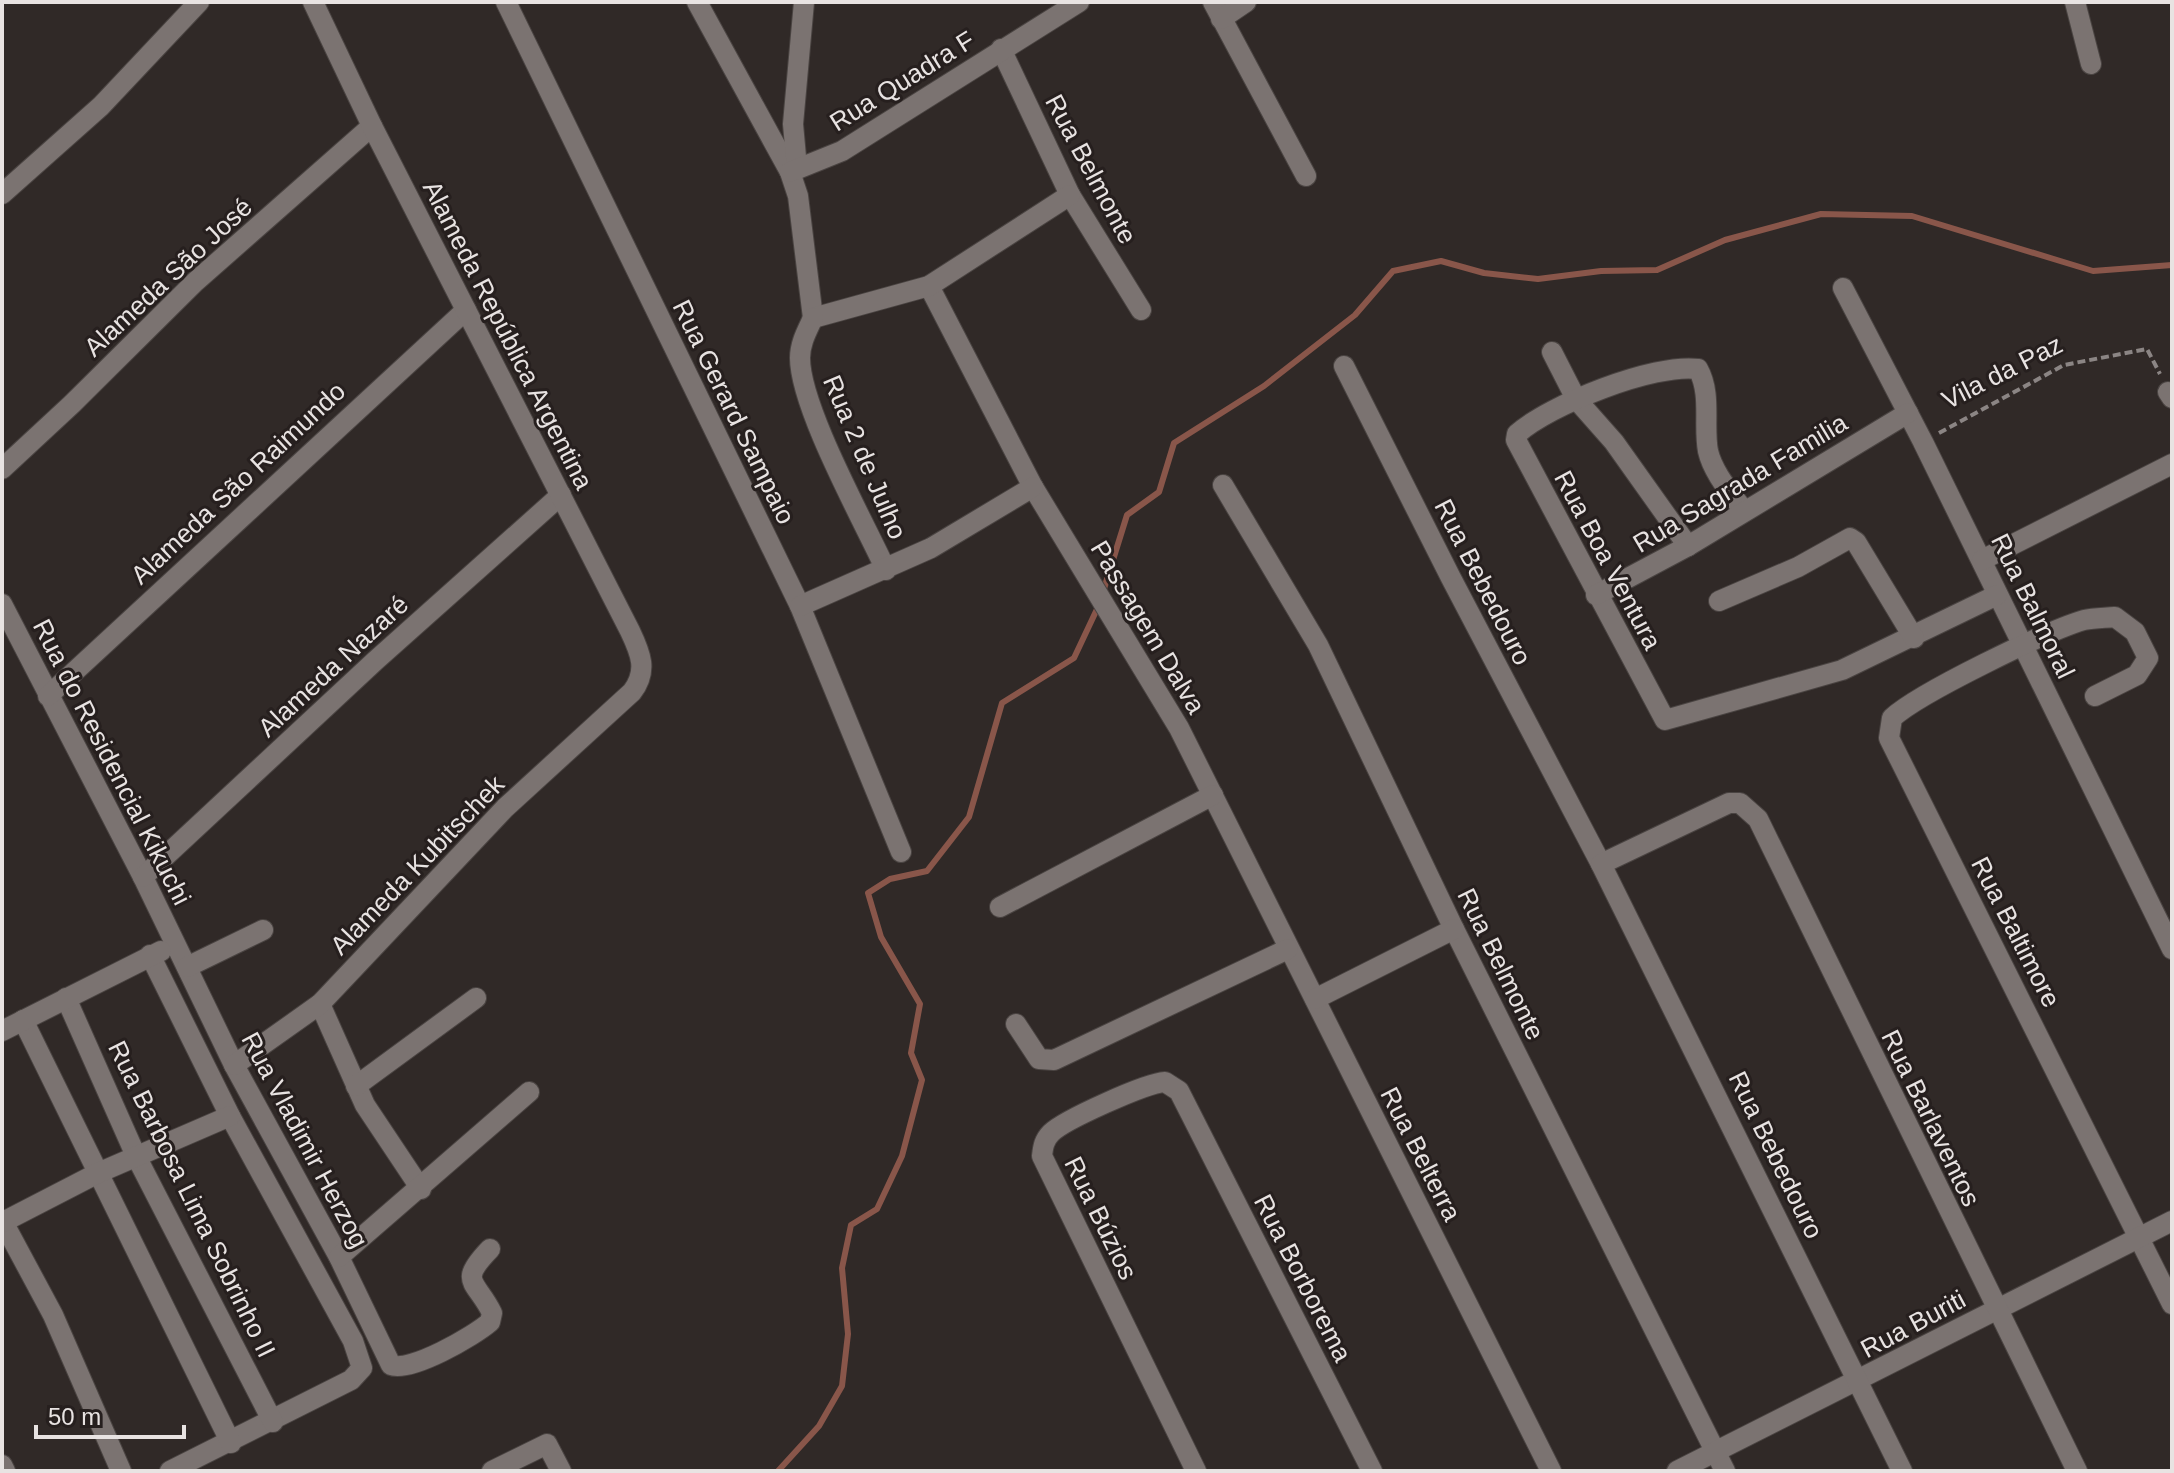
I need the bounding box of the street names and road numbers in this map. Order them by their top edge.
street label: Rua Quadra F [824,25,980,137]
street label: Rua Belmonte [1039,89,1143,249]
street label: Alameda República Argentina [417,176,599,495]
street label: Alameda São José [78,192,258,362]
street label: Rua Gerard Sampaio [667,295,801,529]
street label: Vila da Paz [1937,329,2067,415]
street label: Rua 2 de Julho [817,371,913,543]
street label: Alameda São Raimundo [125,376,351,590]
street label: Rua Sagrada Familia [1628,407,1853,559]
street label: Rua Boa Ventura [1548,466,1668,655]
street label: Rua Bebedouro [1428,494,1538,670]
street label: Rua Balmoral [1985,529,2081,683]
street label: Passagem Dalva [1085,535,1212,719]
street label: Alameda Nazaré [252,589,414,743]
street label: Rua do Residencial Kikuchi [27,614,197,910]
street label: Alameda Kubitschek [324,769,511,961]
street label: Rua Baltimore [1965,852,2067,1012]
street label: Rua Belmonte [1451,883,1551,1045]
street label: Rua Barlaventos [1875,1025,1987,1211]
street label: Rua Vladimir Herzog [235,1027,375,1253]
street label: Rua Barbosa Lima Sobrinho II [102,1036,282,1362]
street label: Rua Bebedouro [1723,1067,1829,1243]
street label: Rua Belterra [1375,1082,1468,1226]
street label: Rua Búzios [1058,1152,1144,1284]
street label: Rua Borborema [1248,1189,1358,1367]
street label: Rua Buriti [1856,1284,1970,1364]

